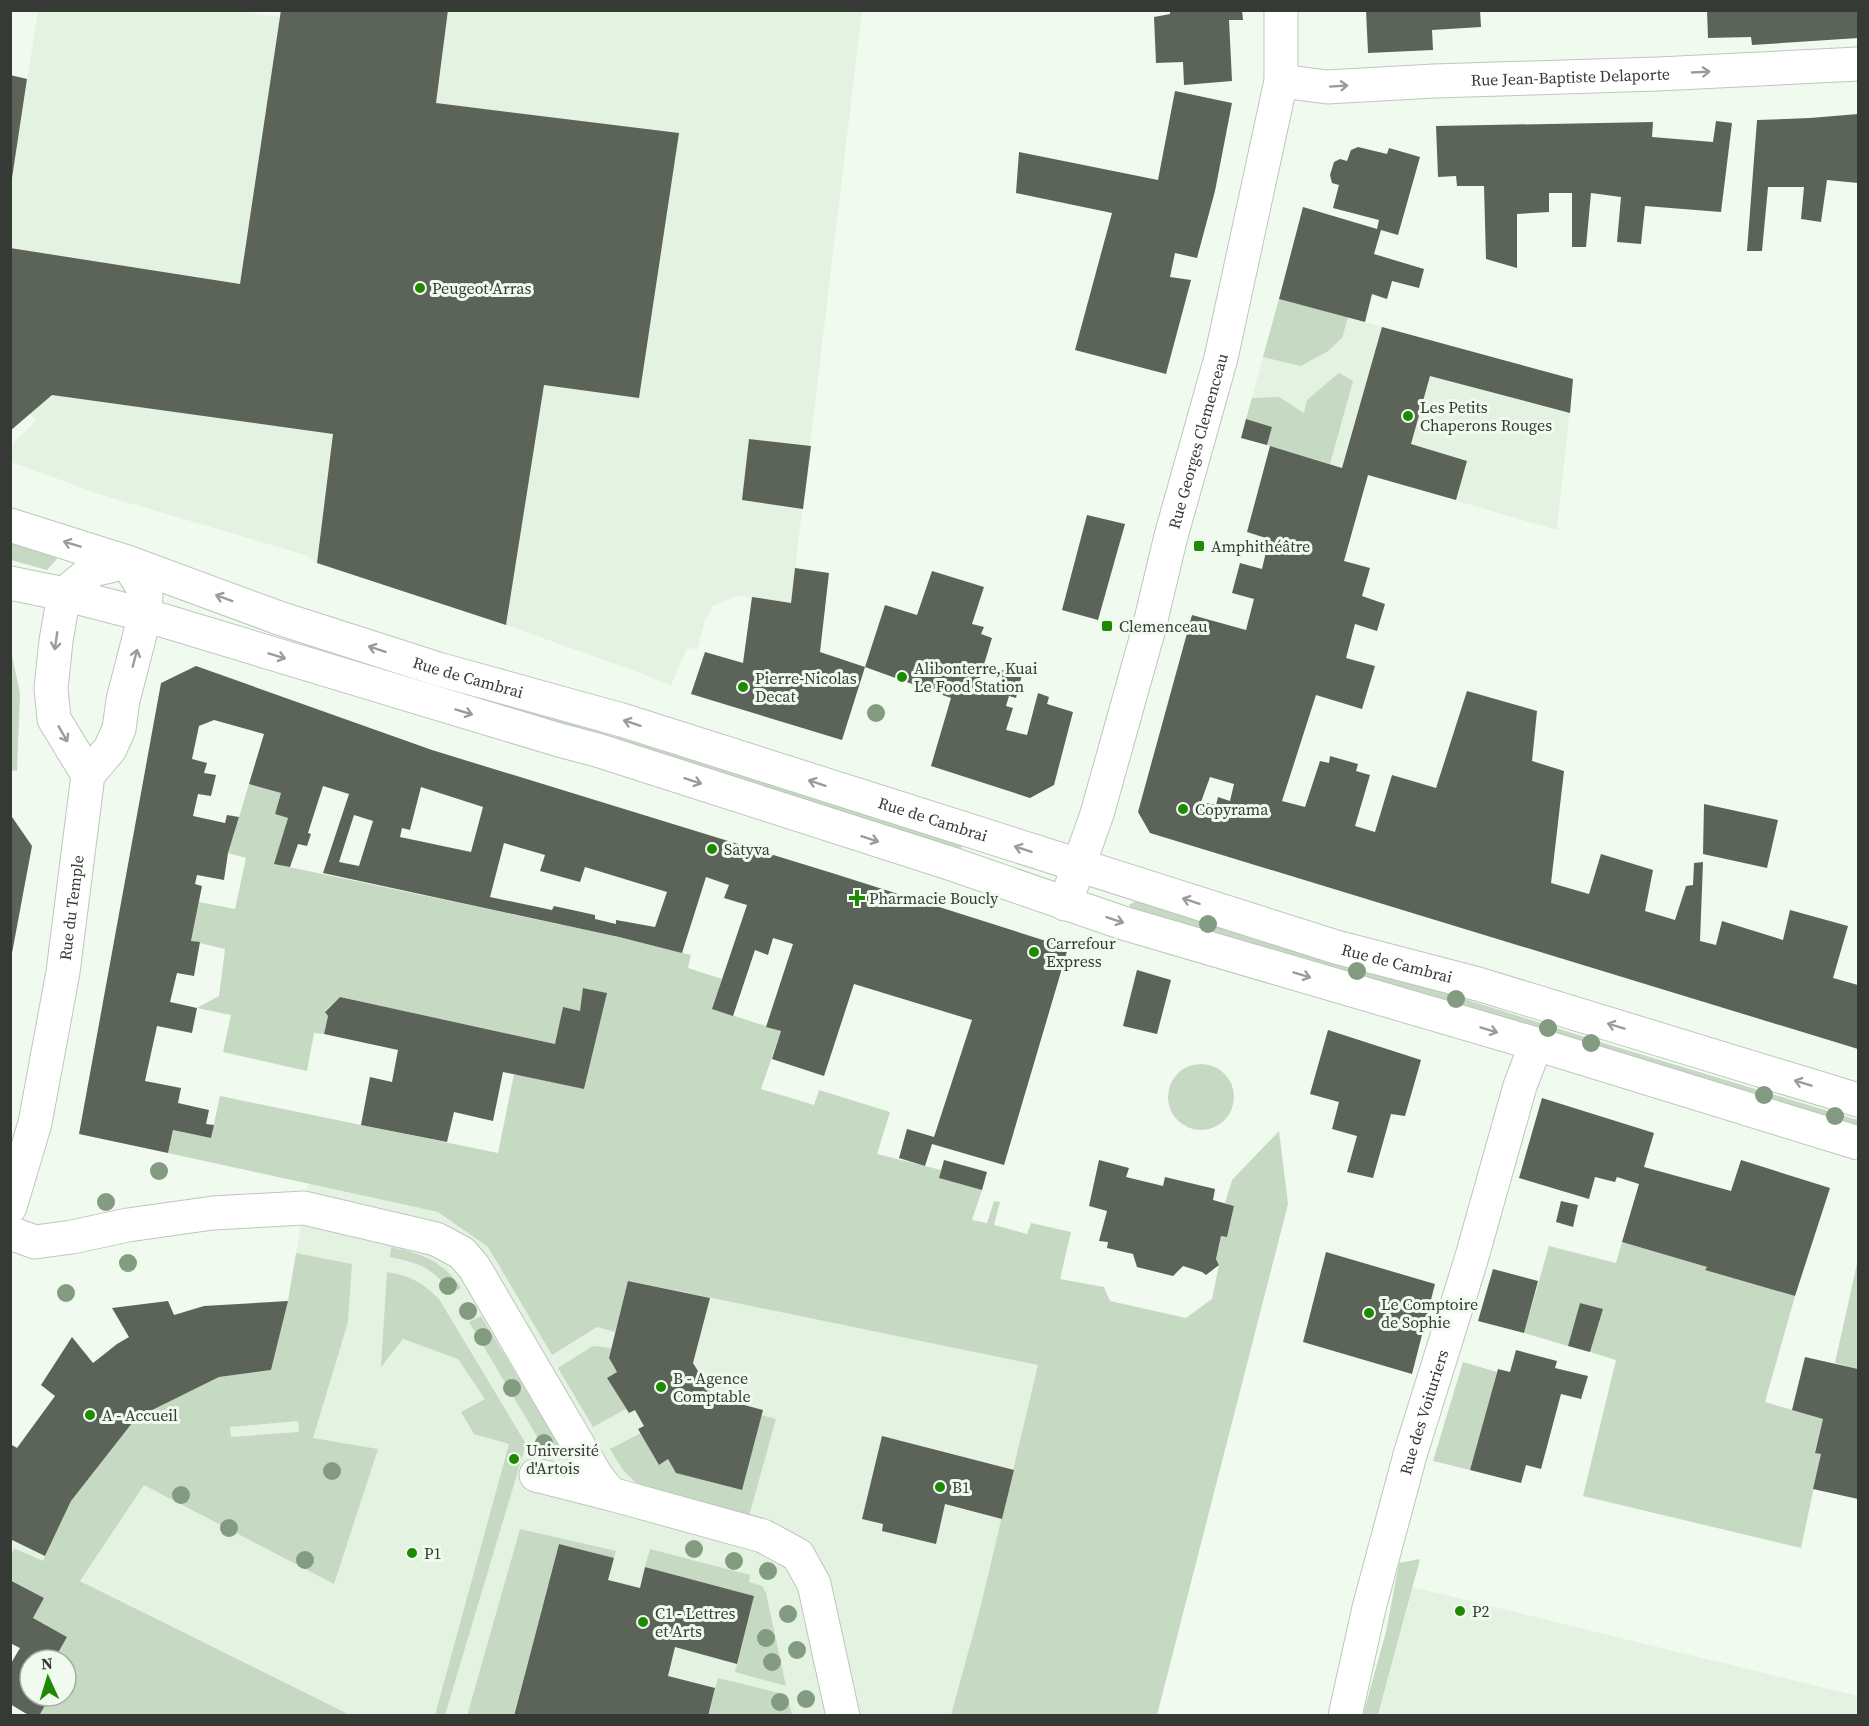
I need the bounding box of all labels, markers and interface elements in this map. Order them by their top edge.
street label: Rue Jean-Baptiste Delaporte [1470,62,1671,91]
one-way arrow [1691,66,1711,77]
one-way arrow [1328,81,1348,92]
place label: Peugeot Arras [432,277,531,299]
marker: Peugeot Arras [413,281,427,295]
street label: Rue Georges Clemenceau [1163,351,1233,531]
place label: Les Petits Chaperons Rouges [1420,396,1552,436]
marker: Les Petits Chaperons Rouges [1401,409,1415,423]
place label: Amphithéâtre [1211,535,1310,557]
one-way arrow [62,538,81,549]
marker: Amphithéâtre [1192,539,1206,553]
one-way arrow [215,591,234,602]
place label: Clemenceau [1119,615,1208,637]
marker: Clemenceau [1100,619,1114,633]
one-way arrow [51,631,62,651]
one-way arrow [368,643,387,654]
one-way arrow [130,649,141,668]
one-way arrow [267,651,286,662]
street label: Rue de Cambrai [410,651,526,703]
place label: Alibonterre, Kuai Le Food Station [914,657,1038,697]
place label: Pierre-Nicolas Decat [755,667,857,707]
marker: Alibonterre, Kuai Le Food Station [895,670,909,684]
marker: Pierre-Nicolas Decat [736,680,750,694]
one-way arrow [454,707,473,718]
one-way arrow [623,717,642,728]
one-way arrow [57,725,69,742]
one-way arrow [683,777,702,788]
one-way arrow [808,777,827,788]
street label: Rue de Cambrai [876,791,991,847]
place label: Copyrama [1195,798,1269,820]
marker: Copyrama [1176,802,1190,816]
one-way arrow [860,834,879,845]
place label: Satyva [724,838,771,860]
marker: Satyva [705,842,719,856]
one-way arrow [1014,842,1033,853]
street label: Rue du Temple [54,854,89,962]
place label: Pharmacie Boucly [869,887,999,909]
marker: Pharmacie Boucly [850,891,864,905]
one-way arrow [1182,895,1201,906]
one-way arrow [1105,916,1124,927]
place label: Carrefour Express [1046,932,1116,972]
street label: Rue de Cambrai [1339,938,1455,988]
marker: Carrefour Express [1027,945,1041,959]
one-way arrow [1292,970,1311,981]
one-way arrow [1607,1020,1626,1031]
one-way arrow [1479,1025,1498,1036]
one-way arrow [1793,1077,1812,1088]
place label: Le Comptoire de Sophie [1381,1293,1478,1333]
marker: Le Comptoire de Sophie [1362,1306,1376,1320]
street label: Rue des Voituriers [1394,1347,1453,1477]
place label: B - Agence Comptable [673,1367,751,1407]
marker: B - Agence Comptable [654,1380,668,1394]
place label: A - Accueil [102,1404,178,1426]
marker: A - Accueil [83,1408,97,1422]
place label: Université d'Artois [526,1439,599,1479]
marker: Université d'Artois [507,1452,521,1466]
place label: B1 [952,1476,970,1498]
marker: B1 [933,1480,947,1494]
place label: P1 [424,1542,441,1564]
marker: P1 [405,1546,419,1560]
place label: P2 [1472,1600,1489,1622]
place label: C1 - Lettres et Arts [655,1602,736,1642]
marker: P2 [1453,1604,1467,1618]
marker: C1 - Lettres et Arts [636,1615,650,1629]
north arrow [18,1648,78,1708]
text: N [40,1652,54,1674]

